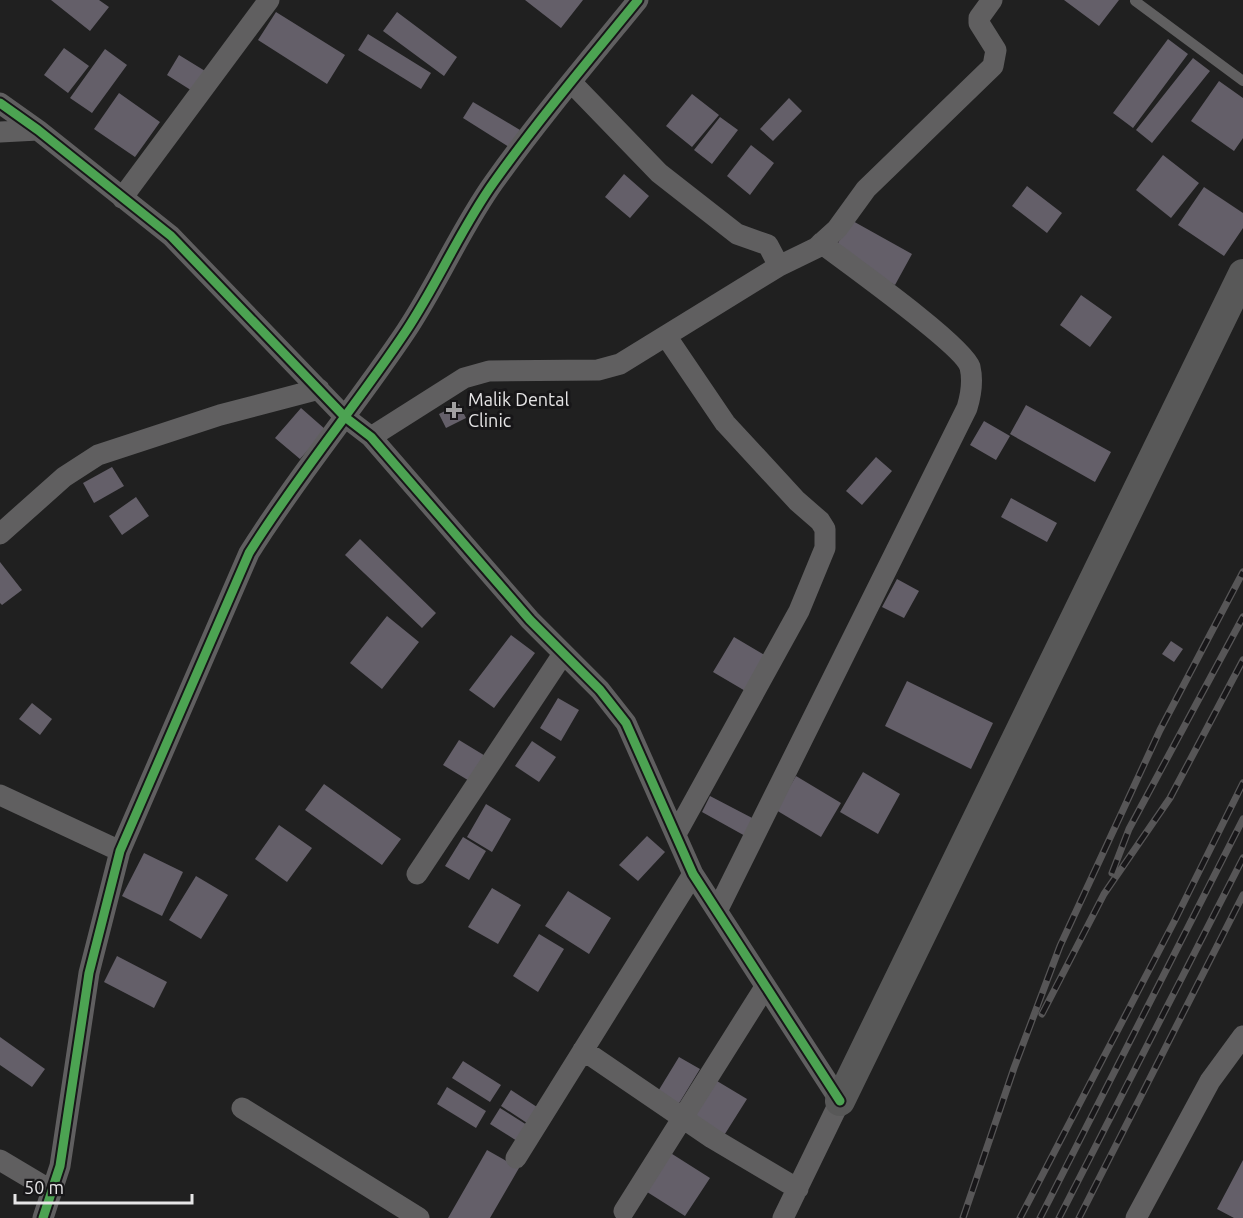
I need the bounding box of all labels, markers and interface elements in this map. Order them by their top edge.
place label: Malik Dental Clinic [468,389,569,430]
marker: Malik Dental Clinic [445,401,463,419]
scale bar [15,1167,192,1205]
text: 50 m [24,1177,64,1197]

